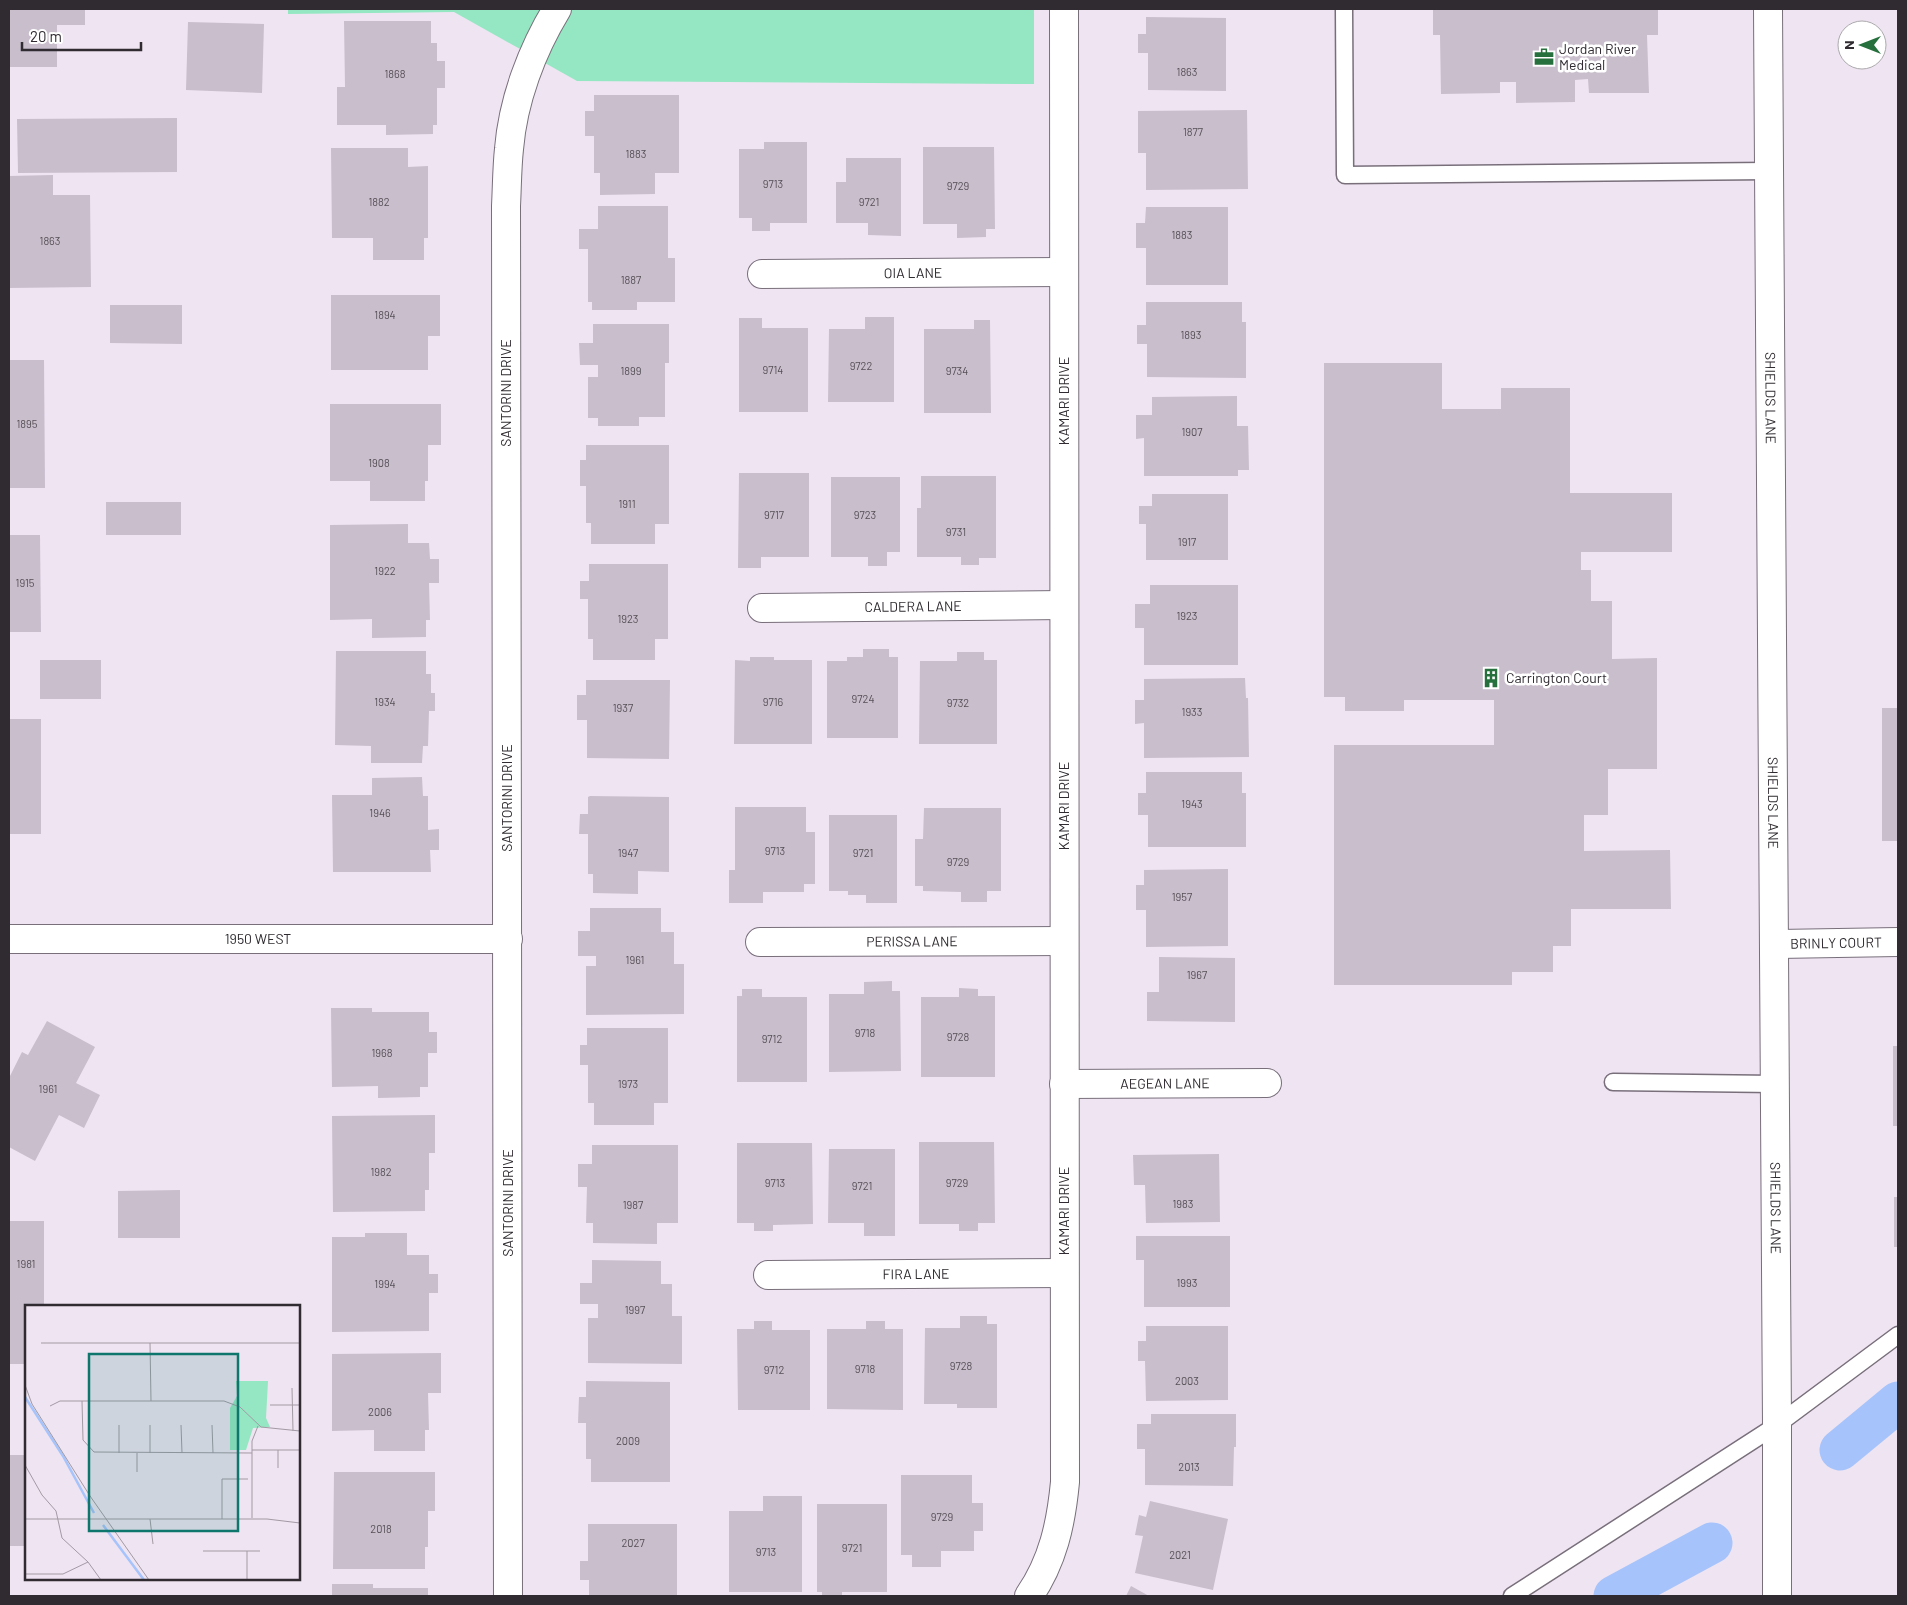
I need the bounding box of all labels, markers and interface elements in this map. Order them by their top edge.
scale bar [22,20,141,52]
north arrow [1837,20,1887,70]
text: 20 m [30,27,62,45]
place label: Jordan River Medical [1559,40,1636,73]
text: N [1840,40,1857,50]
office icon: Jordan River Medical [1533,46,1555,68]
house number: 1863 [1177,65,1197,78]
house number: 1868 [385,67,406,80]
house number: 1877 [1183,125,1203,138]
house number: 1883 [626,147,646,160]
house number: 9713 [763,177,783,190]
house number: 9729 [947,179,970,192]
house number: 1882 [368,195,390,208]
house number: 9721 [859,195,879,208]
house number: 1883 [1172,228,1192,241]
house number: 1863 [40,234,60,247]
street label: OIA LANE [884,264,942,281]
house number: 1887 [621,273,641,286]
house number: 1894 [374,308,396,321]
house number: 1893 [1181,328,1201,341]
street label: SANTORINI DRIVE [497,339,514,447]
street label: SHIELDS LANE [1762,352,1780,444]
street label: KAMARI DRIVE [1055,357,1072,445]
house number: 9722 [850,359,872,372]
house number: 9714 [763,363,783,376]
house number: 1899 [620,364,642,377]
house number: 9734 [946,364,968,377]
house number: 1895 [17,417,38,430]
house number: 1907 [1182,425,1203,438]
house number: 1908 [368,456,390,469]
house number: 1911 [618,497,636,510]
house number: 9717 [764,508,784,521]
house number: 9723 [854,508,876,521]
house number: 9731 [946,525,966,538]
house number: 1917 [1178,535,1196,548]
house number: 1922 [374,564,396,577]
house number: 1915 [16,576,35,589]
street label: CALDERA LANE [864,597,962,615]
house number: 1923 [1176,609,1198,622]
house number: 1923 [617,612,639,625]
building icon: Carrington Court [1480,667,1502,689]
place label: Carrington Court [1506,669,1607,686]
house number: 9724 [852,692,874,705]
house number: 1934 [374,695,396,708]
house number: 9716 [763,695,784,708]
house number: 9732 [947,696,969,709]
house number: 1937 [613,701,633,714]
house number: 1933 [1182,705,1202,718]
street label: SANTORINI DRIVE [498,744,515,852]
street label: SHIELDS LANE [1765,757,1782,849]
street label: KAMARI DRIVE [1055,762,1072,850]
house number: 1943 [1181,797,1203,810]
house number: 1946 [369,806,391,819]
house number: 9713 [765,844,785,857]
house number: 1947 [618,846,638,859]
house number: 9721 [853,846,873,859]
house number: 9729 [947,855,970,868]
house number: 1957 [1172,890,1192,903]
street label: 1950 WEST [225,930,291,947]
street label: PERISSA LANE [866,932,958,950]
street label: BRINLY COURT [1790,933,1882,952]
house number: 1961 [626,953,644,966]
house number: 1967 [1187,968,1207,981]
house number: 9718 [855,1026,876,1039]
house number: 9728 [947,1030,970,1043]
house number: 9712 [762,1032,782,1045]
house number: 1968 [372,1046,393,1059]
street label: AEGEAN LANE [1120,1074,1210,1092]
house number: 1973 [618,1077,638,1090]
house number: 1961 [39,1082,57,1095]
street label: SANTORINI DRIVE [499,1149,516,1257]
street label: SHIELDS LANE [1767,1162,1785,1254]
house number: 1982 [370,1165,392,1178]
street label: KAMARI DRIVE [1055,1167,1072,1255]
house number: 9713 [765,1176,785,1189]
house number: 9729 [946,1176,969,1189]
house number: 9721 [852,1179,872,1192]
house number: 1983 [1173,1197,1193,1210]
house number: 1987 [623,1198,643,1211]
house number: 1981 [17,1257,35,1270]
street label: FIRA LANE [883,1265,949,1282]
house number: 1993 [1177,1276,1197,1289]
house number: 1994 [374,1277,396,1290]
house number: 1997 [625,1303,645,1316]
inset map [25,1305,300,1580]
house number: 9728 [950,1359,973,1372]
house number: 9718 [855,1362,876,1375]
house number: 9712 [764,1363,784,1376]
house number: 2003 [1175,1374,1199,1387]
house number: 2006 [368,1405,392,1418]
house number: 2009 [616,1434,640,1447]
house number: 2013 [1178,1460,1200,1473]
house number: 9729 [931,1510,954,1523]
house number: 2018 [370,1522,392,1535]
house number: 2027 [621,1536,645,1549]
house number: 9721 [842,1541,862,1554]
house number: 9713 [756,1545,776,1558]
house number: 2021 [1169,1548,1191,1561]

